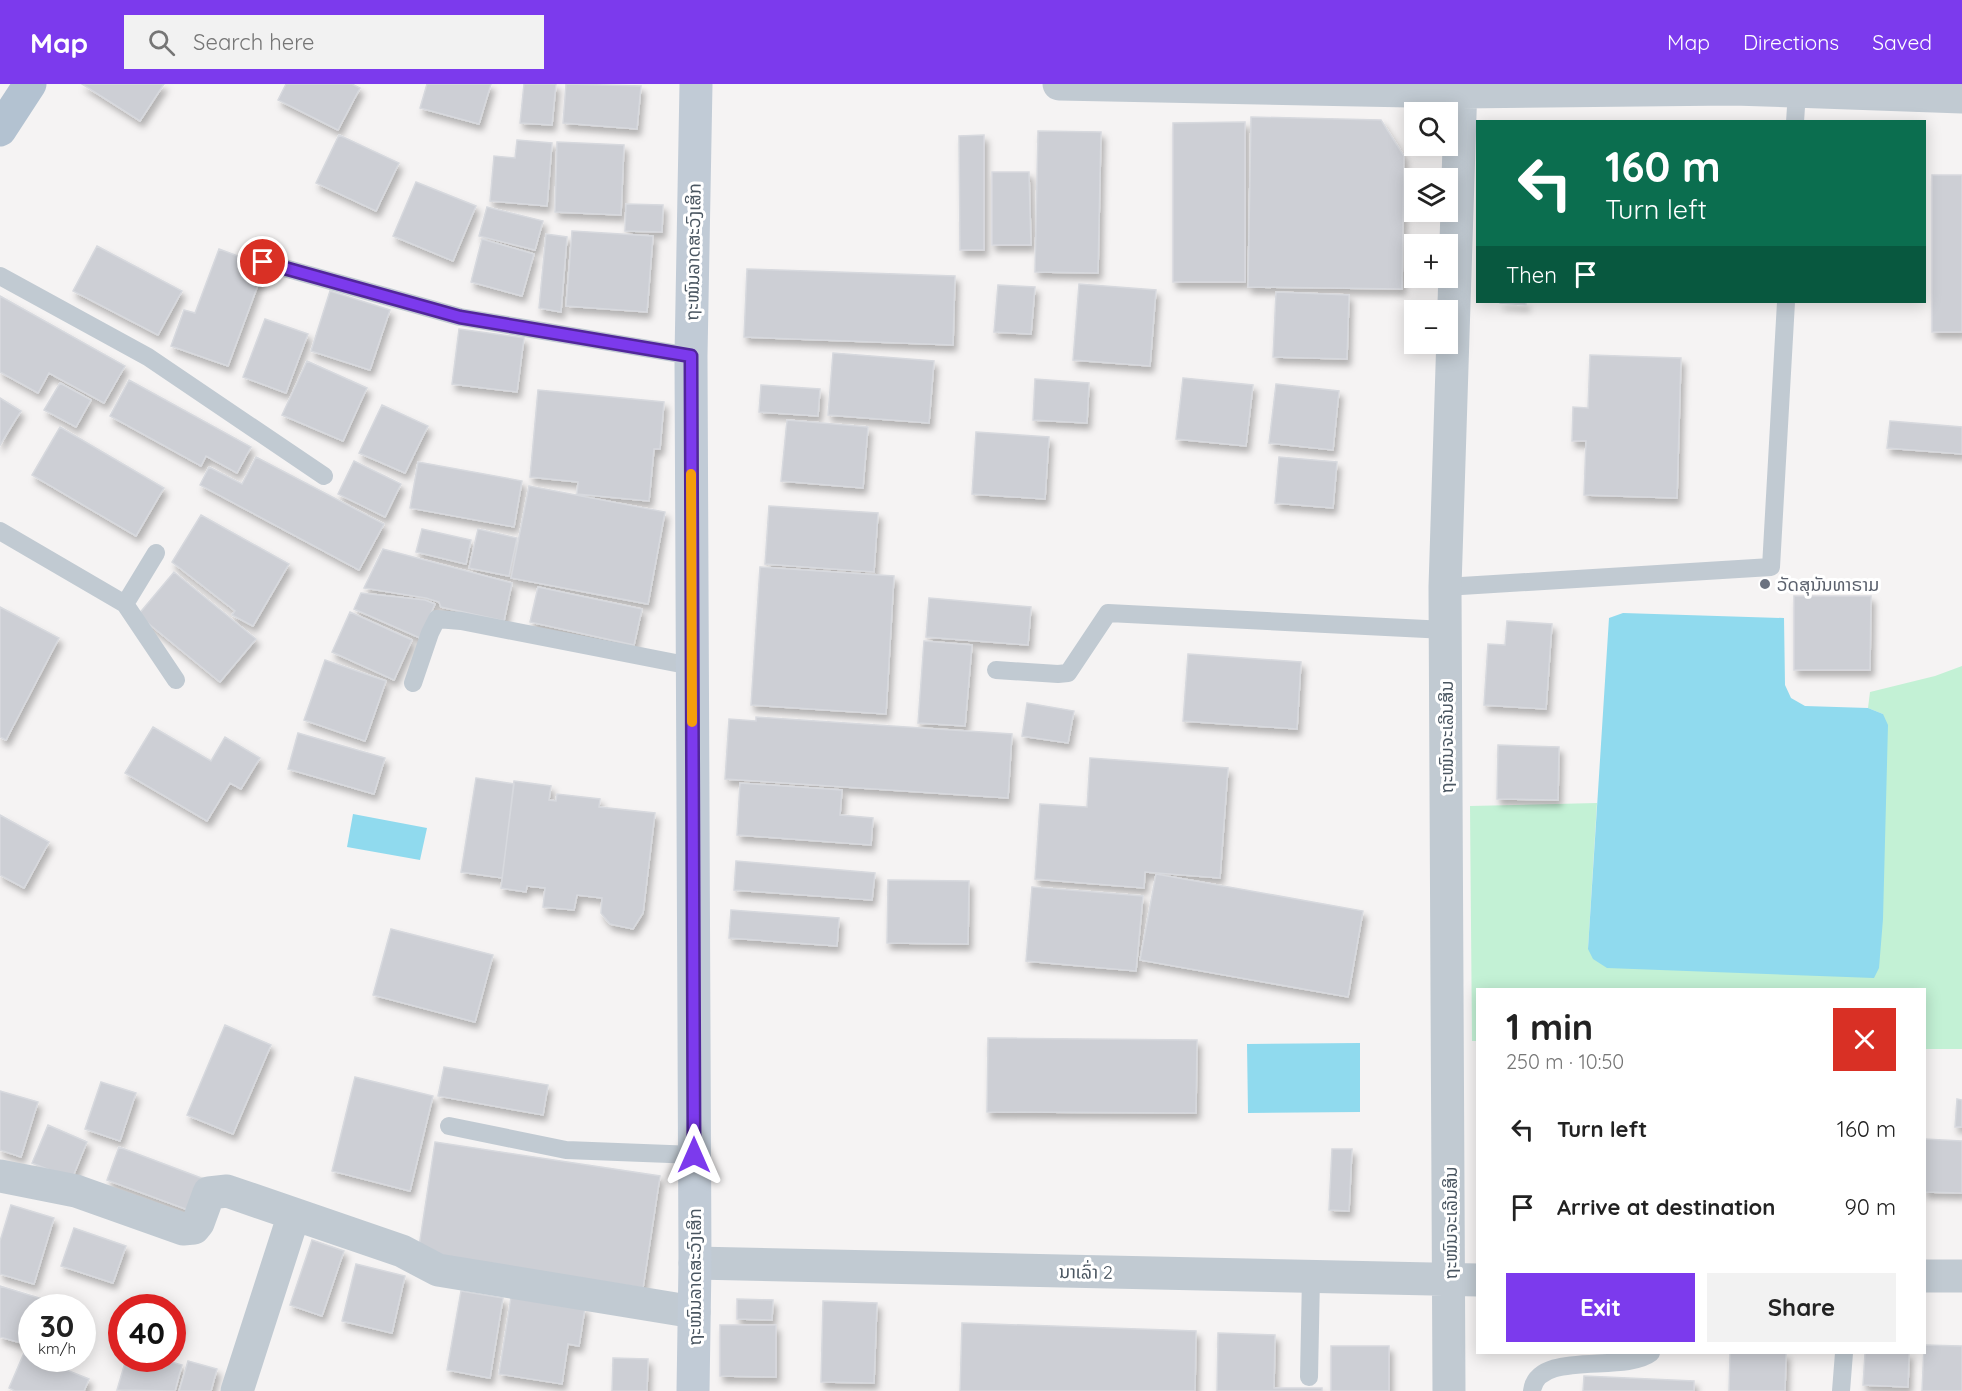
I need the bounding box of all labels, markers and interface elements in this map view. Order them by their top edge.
search box [124,15,544,69]
text: Map [30,25,88,60]
icon: search [145,26,178,59]
text: Search here [193,28,315,56]
text: Map [1667,29,1710,55]
text: Directions [1743,29,1839,55]
text: Saved [1872,29,1932,55]
map controls [1404,102,1458,354]
button: search [1404,102,1458,156]
text: 160 m [1605,140,1721,193]
icon: left [1506,144,1584,222]
button: layers [1404,168,1458,222]
street label: ຖະໜົນລາດສະວົງເສິກ [680,183,706,321]
text: Turn left [1605,192,1707,226]
button: + [1404,234,1458,288]
pin [237,236,288,287]
icon: arrive [246,245,279,278]
icon: arrive [1569,258,1602,291]
text: Then [1506,261,1557,289]
button: − [1404,300,1458,354]
place label: ວັດສຸນັນທາຣາມ [1777,573,1879,596]
marker: ວັດສຸນັນທາຣາມ [1758,577,1772,591]
street label: ຖະໜົນຈະເລີນສິນ [1435,680,1458,794]
text: 1 min [1506,1004,1593,1049]
button: close [1833,1008,1896,1071]
text: 250 m · 10:50 [1506,1049,1624,1074]
icon: left [1506,1113,1539,1146]
text: Turn left [1557,1115,1647,1143]
text: 160 m [1837,1115,1896,1143]
position arrow [662,1123,726,1187]
street label: ຖະໜົນຈະເລີນສິນ [1439,1166,1462,1280]
icon: arrive [1506,1191,1539,1224]
text: Arrive at destination [1557,1193,1775,1221]
text: 90 m [1845,1193,1896,1221]
street label: ຖະໜົນລາດສະວົງເສິກ [683,1208,706,1346]
street label: ນາເລົ່າ 2 [1059,1259,1113,1284]
button: Exit [1506,1273,1695,1342]
button: Share [1707,1273,1896,1342]
speed limit sign: 40 [108,1294,186,1372]
text: 30 [40,1307,74,1345]
text: km/h [38,1339,76,1358]

